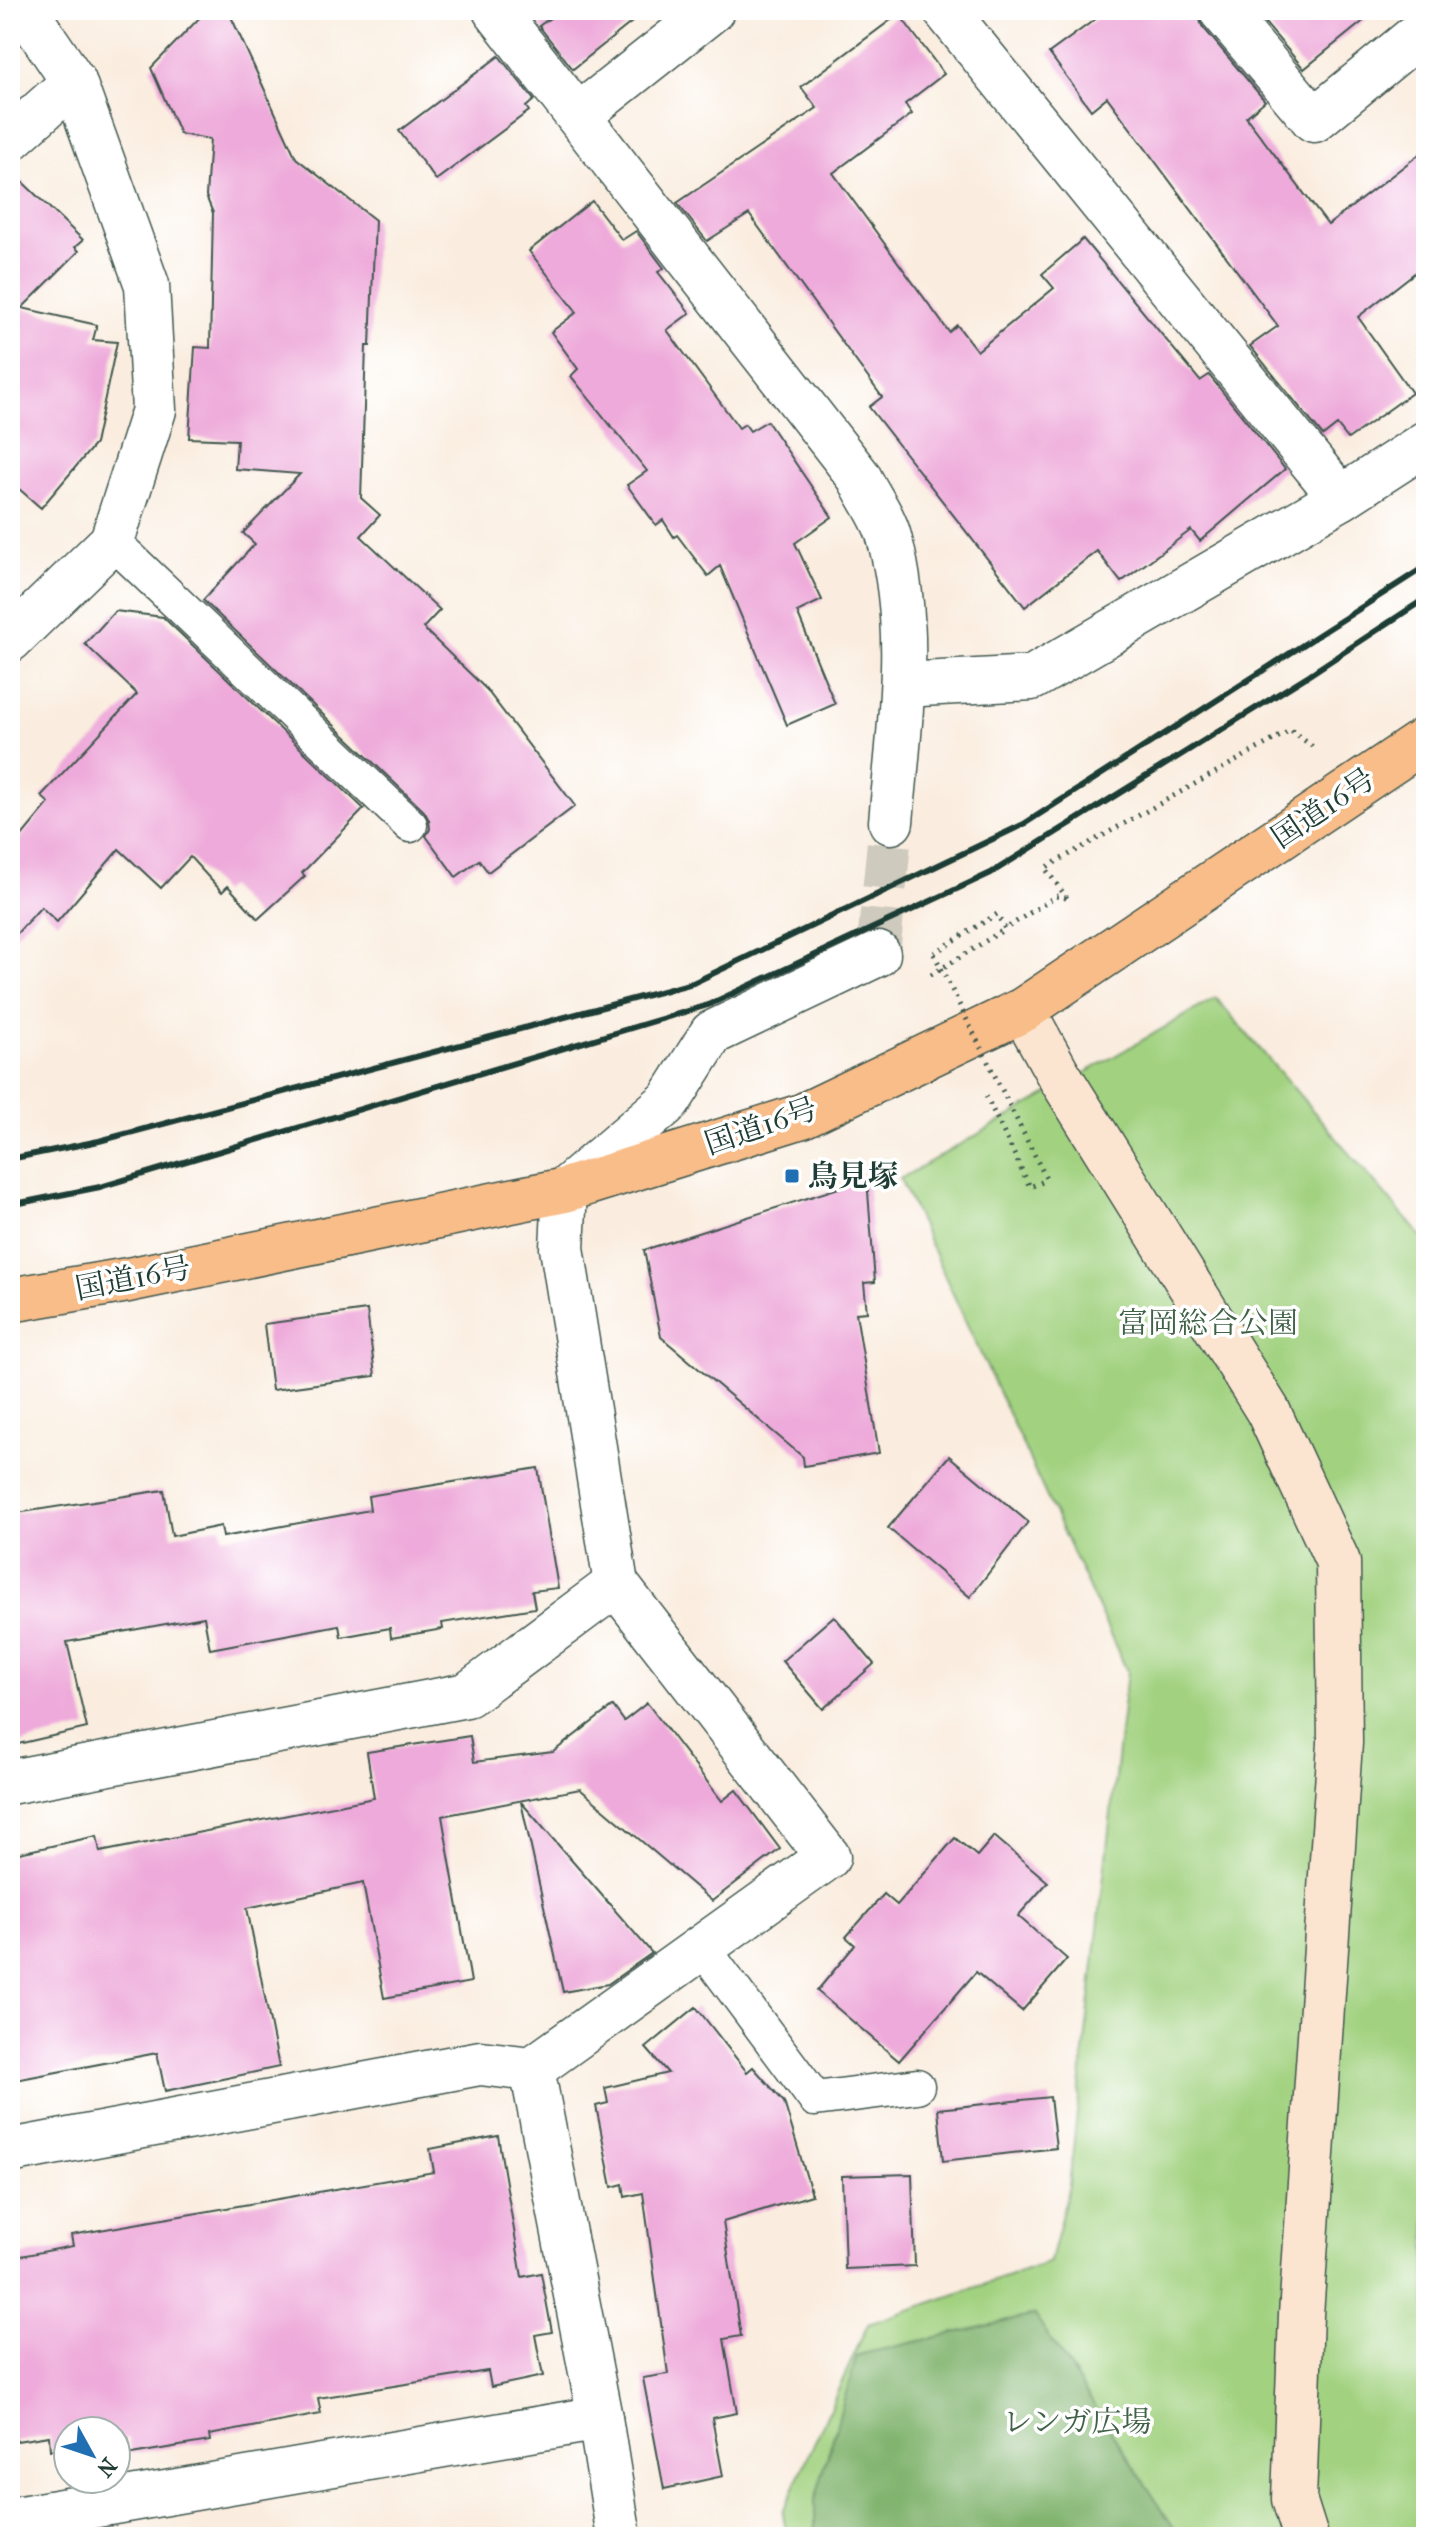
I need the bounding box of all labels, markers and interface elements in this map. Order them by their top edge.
street label: 国道16号 [1265,761,1381,856]
street label: 国道16号 [700,1091,822,1162]
place label: 鳥見塚 [808,1159,898,1194]
marker: 鳥見塚 [783,1167,801,1185]
street label: 国道16号 [72,1250,194,1307]
park label: 富岡総合公園 [1118,1306,1298,1341]
park label: レンガ広場 [1002,2405,1152,2440]
north arrow [52,2415,132,2495]
text: N [91,2452,122,2482]

